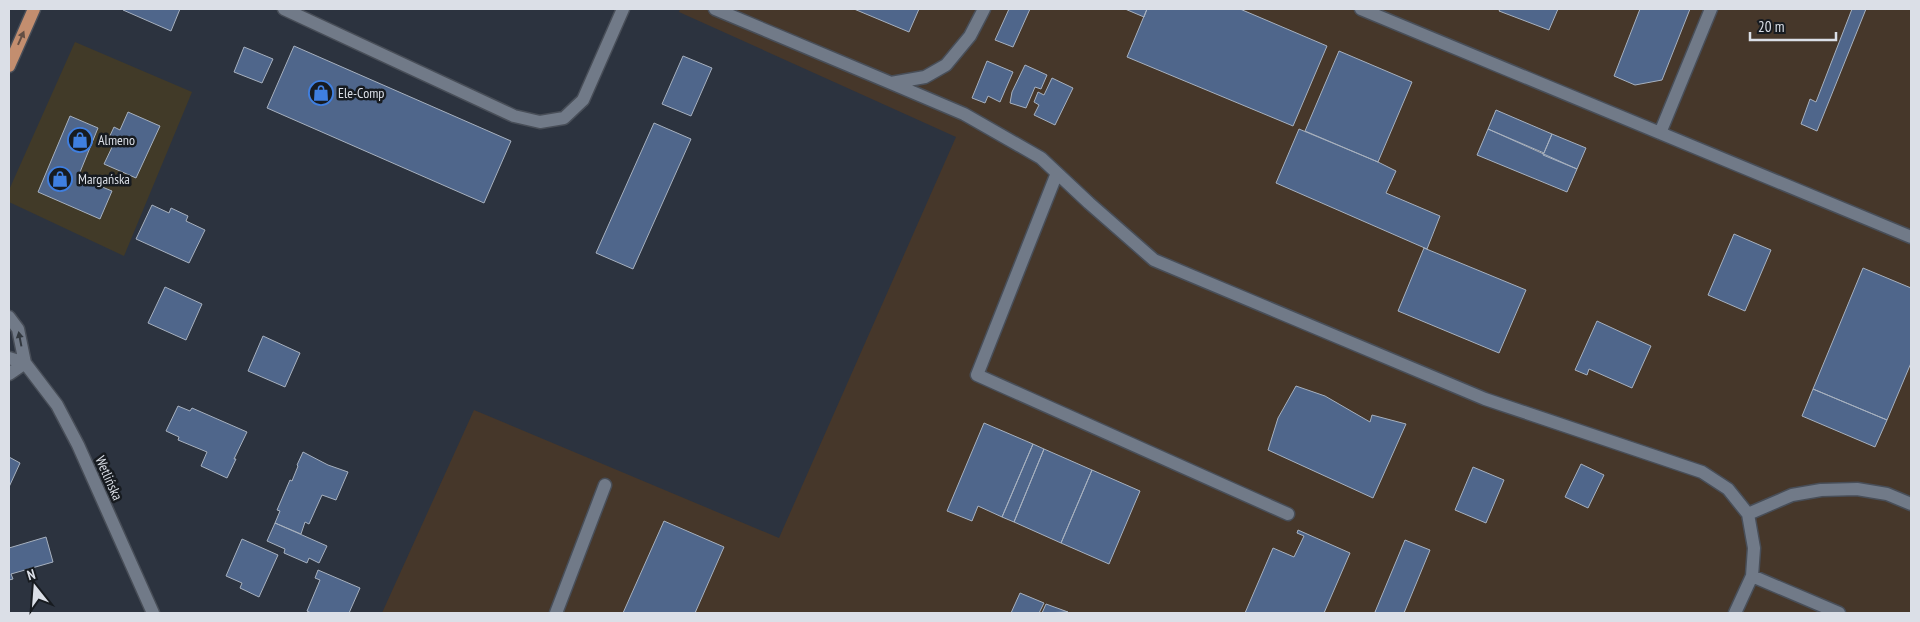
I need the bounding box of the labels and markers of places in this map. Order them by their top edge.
shop icon: Ele-Comp [308,80,334,106]
place label: Ele-Comp [338,84,384,102]
shop icon: Almeno [67,127,93,153]
place label: Almeno [98,131,135,149]
shop icon: Margańska [47,166,73,192]
place label: Margańska [78,170,130,188]

